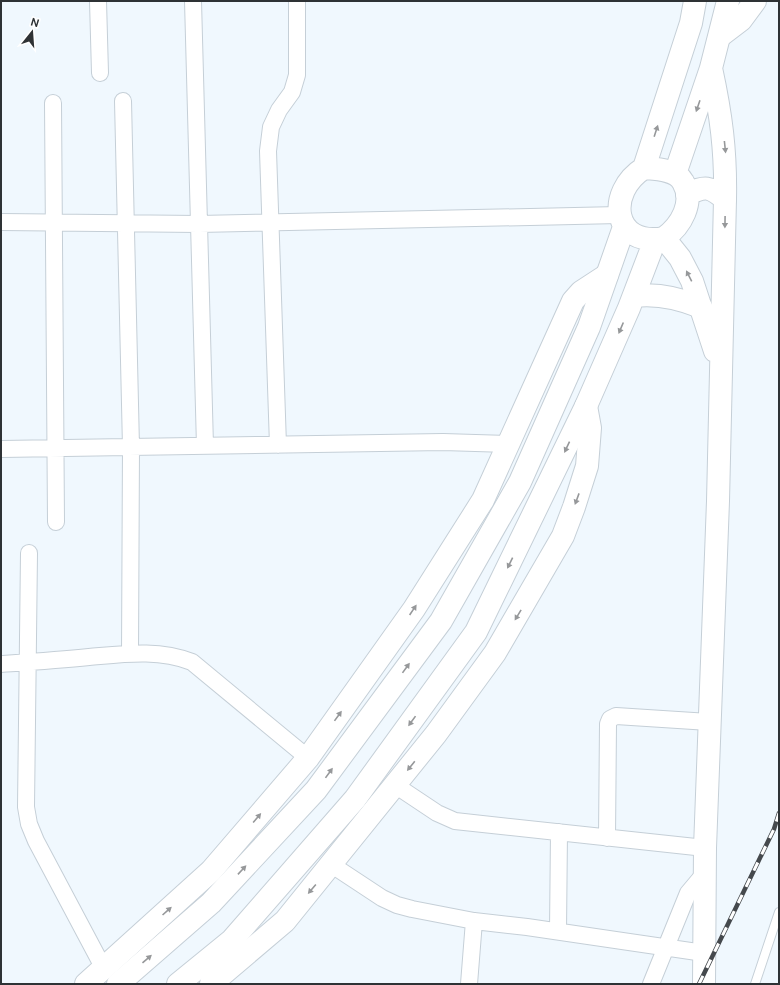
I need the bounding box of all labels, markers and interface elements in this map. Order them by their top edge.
north arrow [12,12,52,52]
text: N [29,15,41,30]
one-way arrow [695,100,701,112]
one-way arrow [653,125,659,137]
one-way arrow [722,141,728,153]
one-way arrow [722,216,728,229]
one-way arrow [686,270,693,282]
one-way arrow [617,322,624,334]
one-way arrow [564,441,570,452]
one-way arrow [573,493,579,505]
one-way arrow [507,558,513,569]
one-way arrow [409,605,417,615]
one-way arrow [514,610,522,620]
one-way arrow [401,663,410,674]
one-way arrow [334,711,342,721]
one-way arrow [408,715,416,726]
one-way arrow [406,761,415,772]
one-way arrow [325,768,333,779]
one-way arrow [252,812,261,823]
one-way arrow [237,865,247,875]
one-way arrow [307,884,316,895]
one-way arrow [162,907,172,916]
one-way arrow [142,954,153,963]

